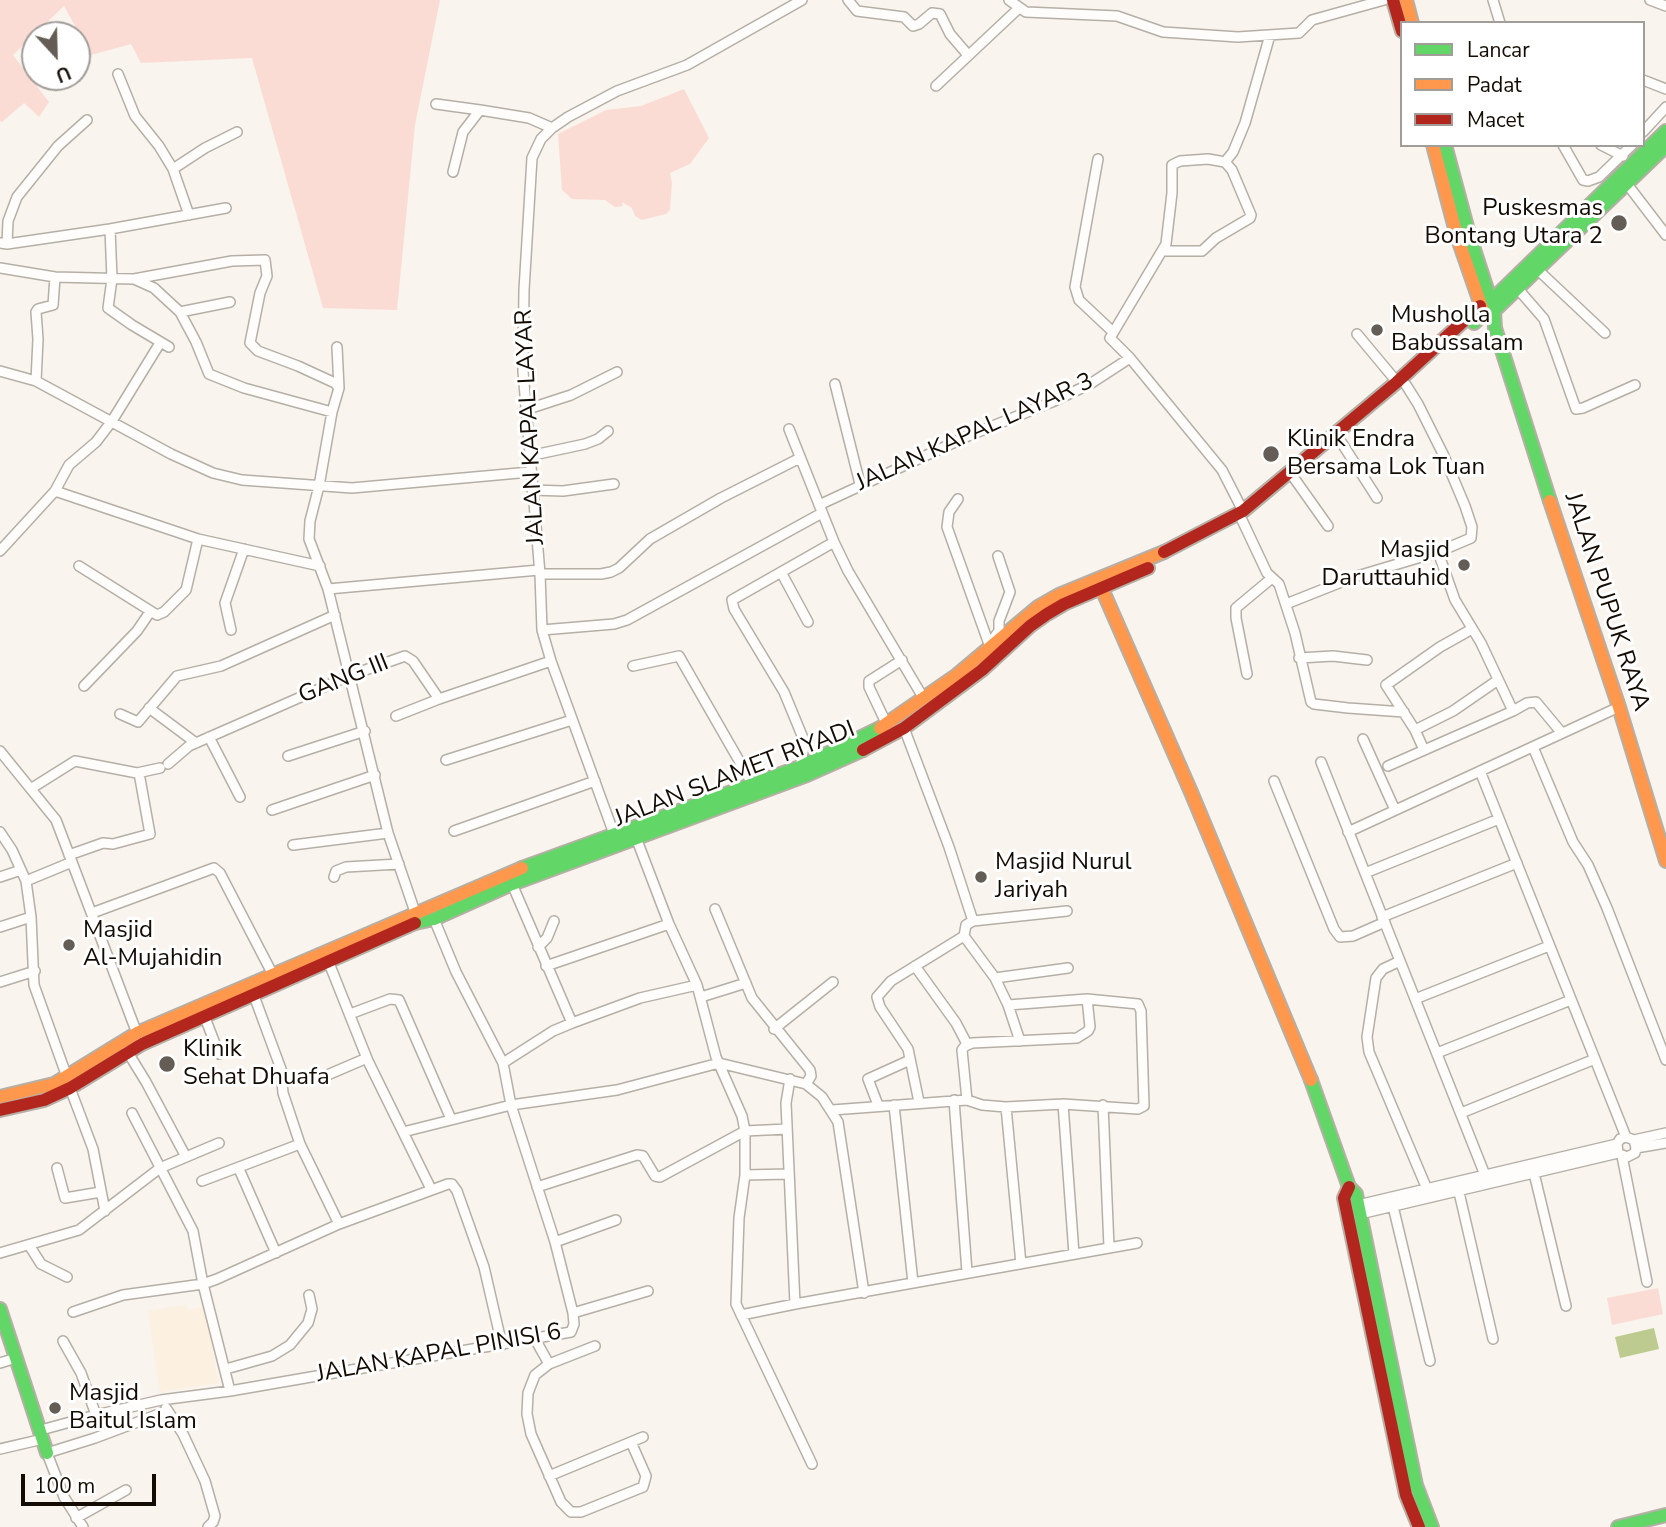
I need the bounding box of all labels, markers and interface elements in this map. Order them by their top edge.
north arrow [21,21,91,91]
legend [1400,21,1645,147]
text: Lancar [1467,36,1530,64]
text: U [52,59,74,88]
text: Padat [1467,71,1522,99]
text: Macet [1467,106,1524,134]
place label: Puskesmas Bontang Utara 2 [1424,195,1603,251]
marker: Puskesmas Bontang Utara 2 [1609,213,1629,233]
place label: Musholla Babussalam [1391,302,1524,358]
street label: JALAN KAPAL LAYAR [510,308,552,546]
marker: Musholla Babussalam [1369,322,1385,338]
street label: JALAN KAPAL LAYAR 3 [852,368,1098,498]
place label: Klinik Endra Bersama Lok Tuan [1287,426,1485,482]
marker: Klinik Endra Bersama Lok Tuan [1261,444,1281,464]
street label: JALAN PUPUK RAYA [1557,489,1655,715]
place label: Masjid Daruttauhid [1322,537,1450,593]
marker: Masjid Daruttauhid [1456,557,1472,573]
street label: GANG III [295,649,393,711]
street label: JALAN SLAMET RIYADI [611,716,859,834]
place label: Masjid Nurul Jariyah [995,849,1132,905]
marker: Masjid Nurul Jariyah [973,869,989,885]
place label: Masjid Al-Mujahidin [83,917,222,973]
marker: Masjid Al-Mujahidin [61,937,77,953]
place label: Klinik Sehat Dhuafa [183,1036,330,1092]
marker: Klinik Sehat Dhuafa [157,1054,177,1074]
street label: JALAN KAPAL PINISI 6 [314,1318,564,1390]
place label: Masjid Baitul Islam [69,1380,197,1436]
marker: Masjid Baitul Islam [47,1400,63,1416]
scale bar [24,1460,159,1504]
text: 100 m [34,1472,95,1500]

